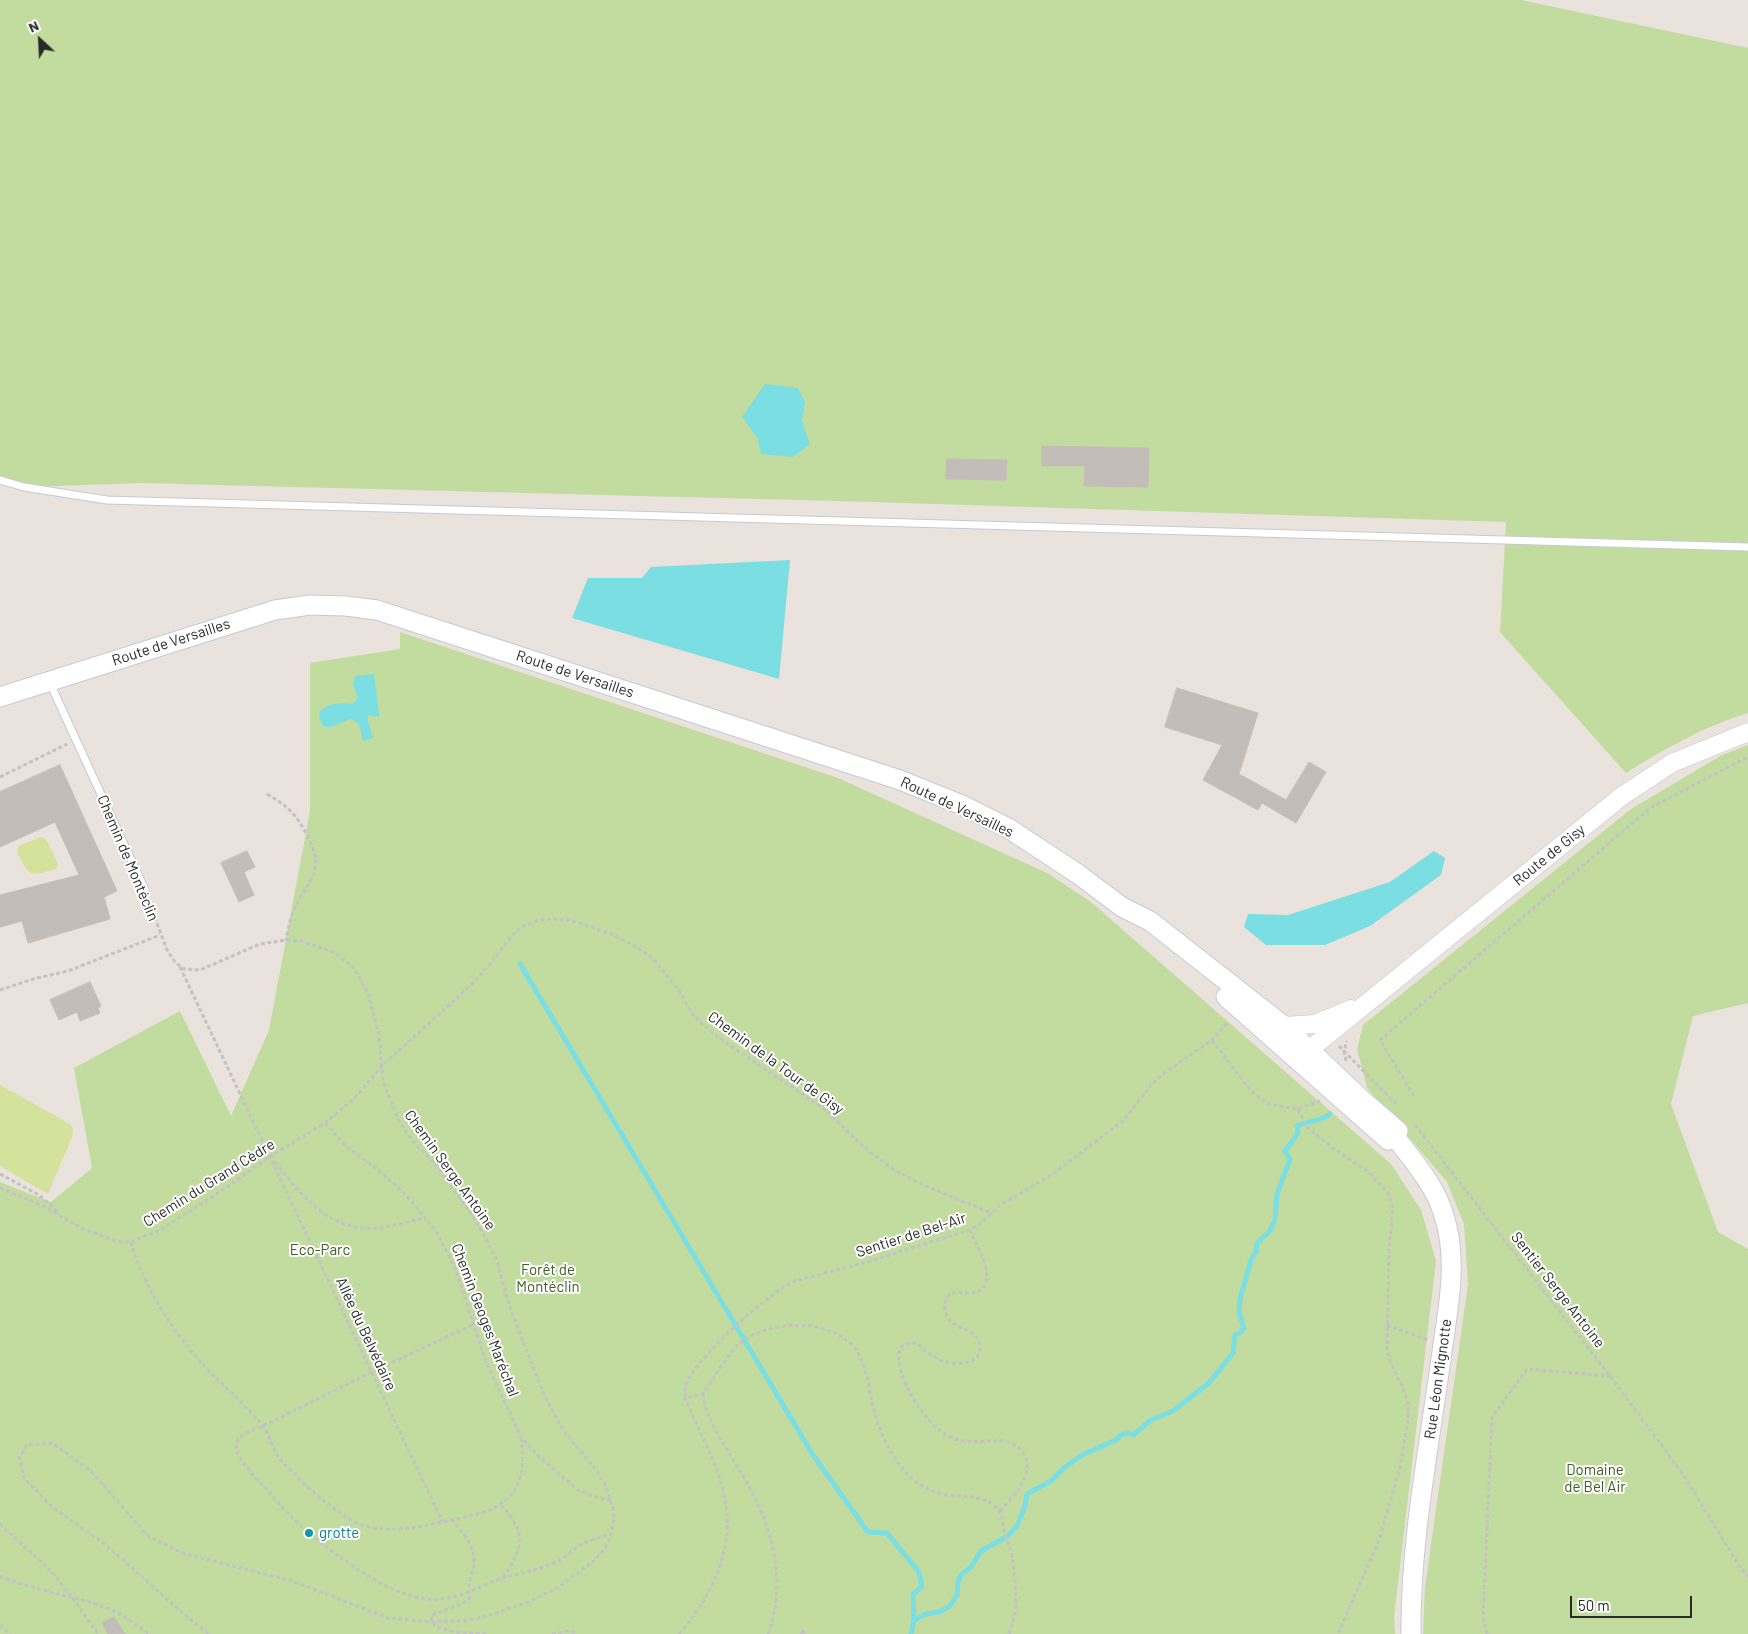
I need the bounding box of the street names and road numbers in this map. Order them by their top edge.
street label: Route de Versailles [110,614,232,670]
street label: Route de Versailles [514,646,636,702]
street label: Route de Versailles [897,773,1017,841]
street label: Chemin de Montéclin [93,792,163,924]
street label: Route de Gisy [1509,820,1589,890]
street label: Chemin de la Tour de Gisy [704,1008,848,1118]
street label: Chemin Serge Antoine [400,1107,500,1233]
street label: Chemin du Grand Cèdre [140,1135,278,1231]
street label: Sentier de Bel-Air [854,1209,968,1261]
street label: Sentier Serge Antoine [1507,1228,1609,1352]
street label: Chemin Geoges Maréchal [447,1241,523,1399]
street label: Allée du Belvédaire [332,1274,400,1394]
street label: Rue Léon Mignotte [1421,1318,1455,1440]

